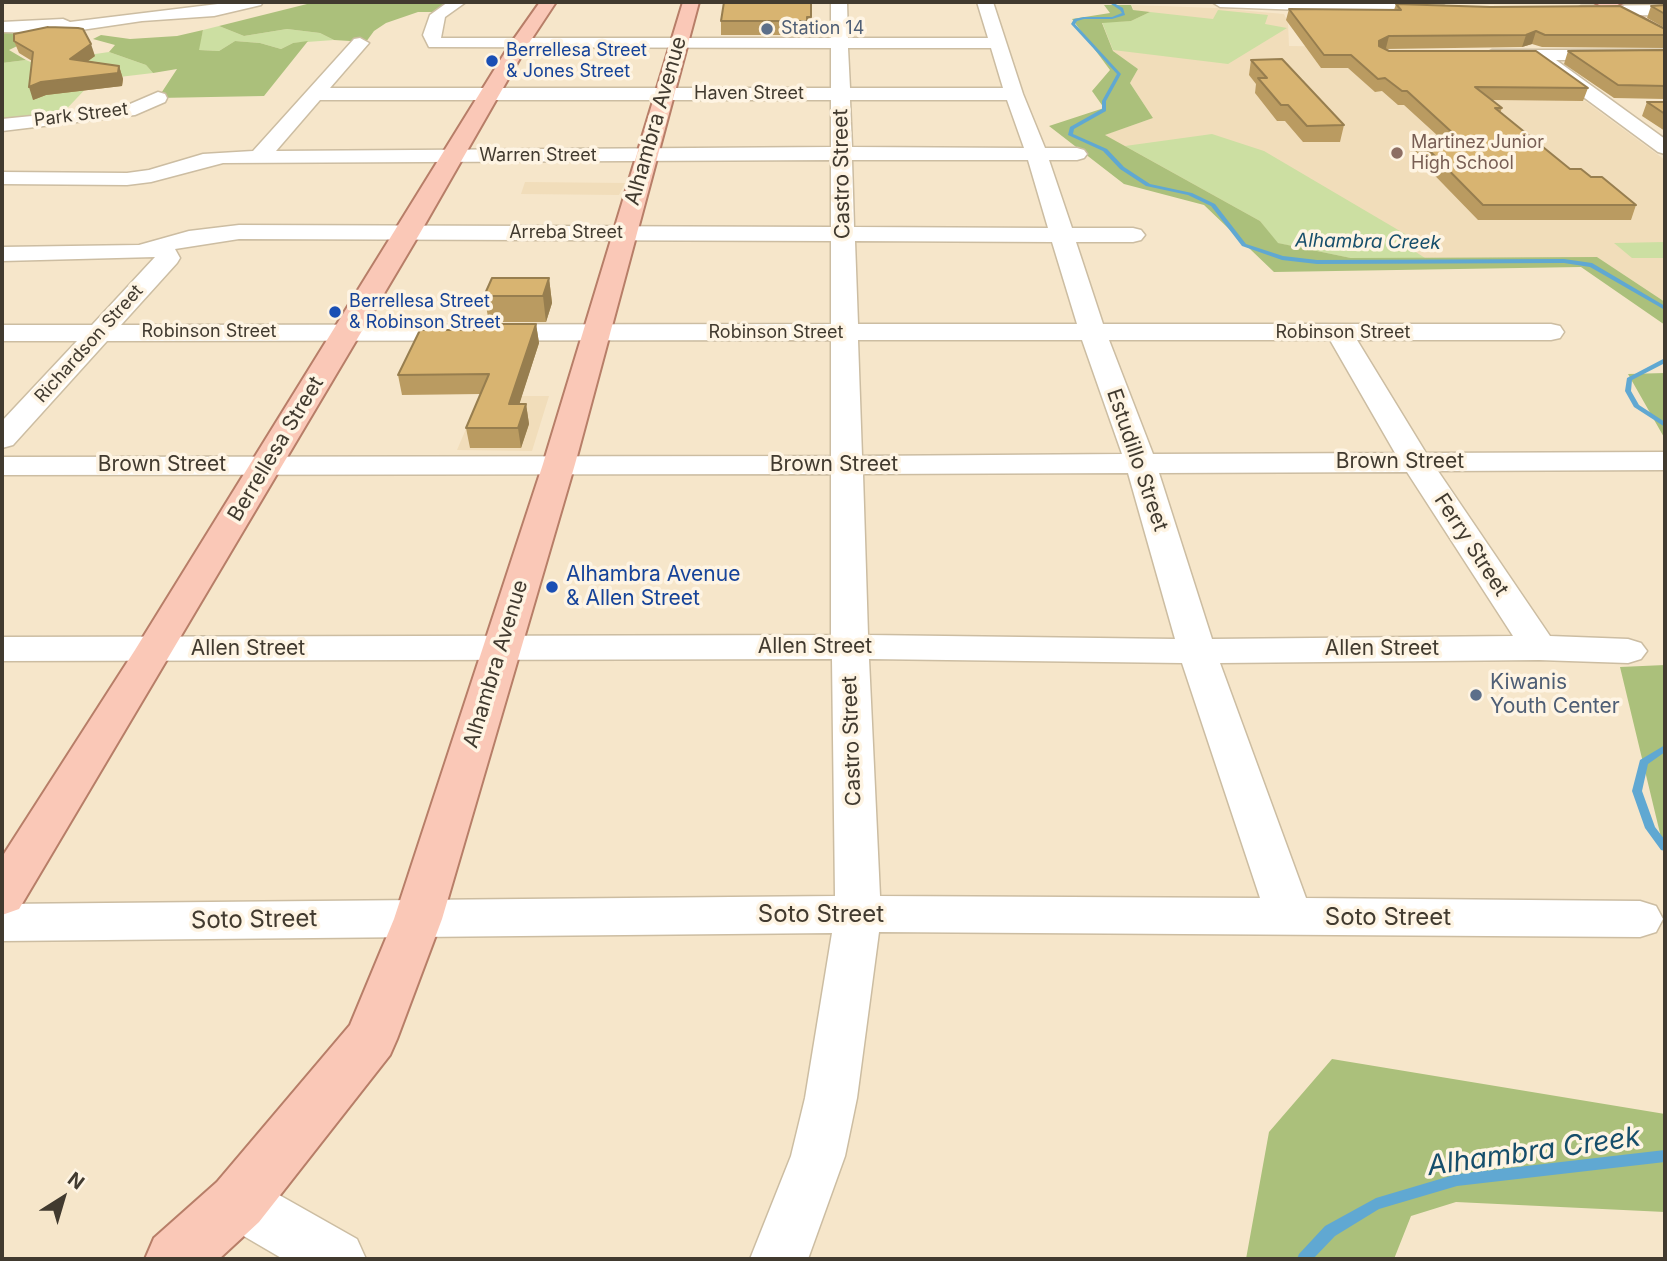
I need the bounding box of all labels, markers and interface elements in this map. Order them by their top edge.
place label: Station 14 [781,18,864,40]
marker: Station 14 [759,21,775,37]
street label: Alhambra Avenue [620,34,692,208]
place label: Berrellesa Street & Jones Street [506,40,647,82]
marker: Berrellesa Street & Jones Street [484,53,500,69]
street label: Haven Street [694,83,804,105]
street label: Park Street [33,99,129,131]
street label: Castro Street [828,109,856,239]
place label: Martinez Junior High School [1411,132,1544,174]
street label: Warren Street [479,145,597,167]
marker: Martinez Junior High School [1389,145,1405,161]
street label: Arreba Street [509,222,623,244]
water label: Alhambra Creek [1295,229,1441,255]
street label: Richardson Street [30,281,148,407]
place label: Berrellesa Street & Robinson Street [349,291,501,334]
marker: Berrellesa Street & Robinson Street [327,304,343,320]
street label: Robinson Street [142,321,276,343]
street label: Robinson Street [709,322,843,344]
street label: Robinson Street [1276,322,1410,344]
street label: Berrellesa Street [223,372,329,526]
street label: Estudillo Street [1101,386,1173,534]
street label: Brown Street [1336,449,1464,475]
street label: Brown Street [98,452,226,478]
street label: Brown Street [770,452,898,478]
street label: Ferry Street [1429,489,1513,601]
place label: Alhambra Avenue & Allen Street [566,562,740,612]
street label: Alhambra Avenue [458,577,534,751]
marker: Alhambra Avenue & Allen Street [544,579,560,595]
street label: Allen Street [758,634,872,660]
street label: Allen Street [191,636,305,662]
street label: Allen Street [1325,636,1439,662]
place label: Kiwanis Youth Center [1490,670,1620,720]
street label: Castro Street [837,675,867,807]
marker: Kiwanis Youth Center [1468,687,1484,703]
street label: Soto Street [758,901,884,929]
street label: Soto Street [1325,904,1451,932]
street label: Soto Street [191,905,317,935]
water label: Alhambra Creek [1425,1120,1643,1184]
north arrow [28,1163,98,1233]
text: N [63,1167,89,1194]

